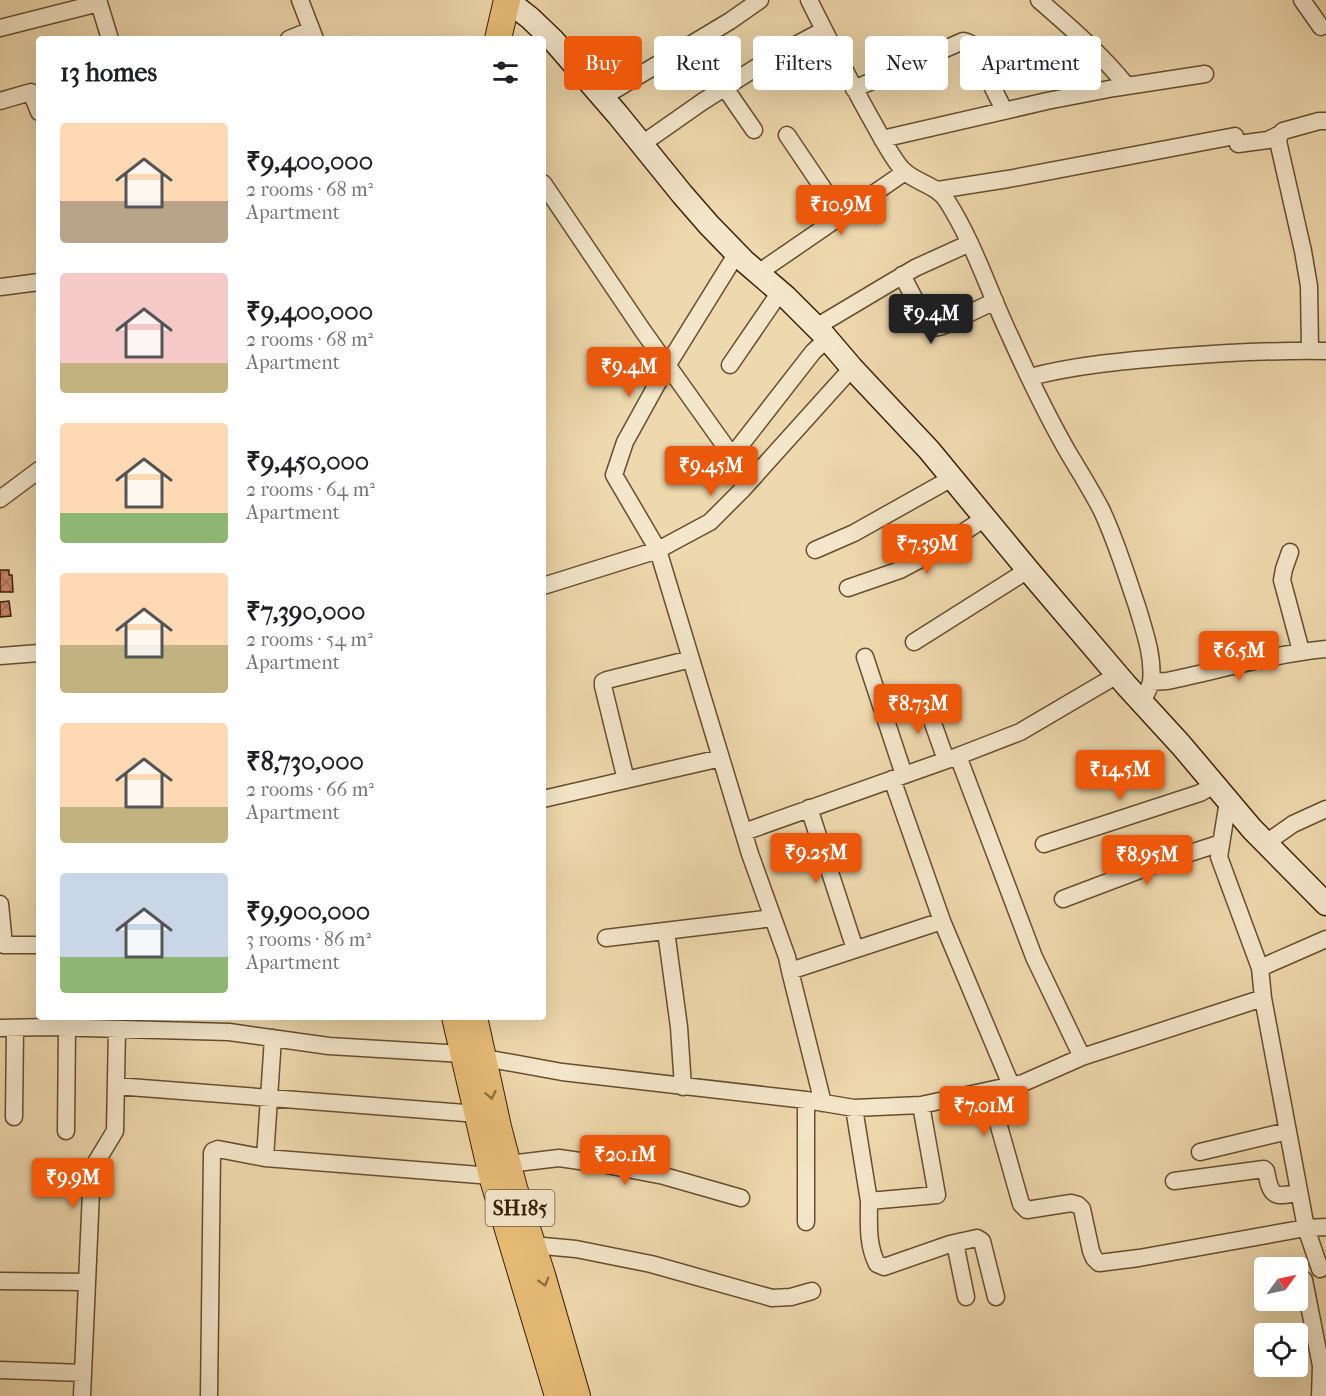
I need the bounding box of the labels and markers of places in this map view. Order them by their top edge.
pin: ₹10.9M [792,185,890,236]
pin: ₹9.4M [889,294,973,345]
pin: ₹9.4M [587,347,671,398]
pin: ₹9.45M [662,446,760,497]
pin: ₹7.39M [878,524,976,575]
pin: ₹6.5M [1197,631,1281,682]
pin: ₹8.73M [869,684,967,735]
pin: ₹14.5M [1071,750,1169,801]
pin: ₹9.25M [767,833,865,884]
pin: ₹8.95M [1098,835,1196,886]
pin: ₹7.01M [935,1086,1033,1137]
pin: ₹20.1M [576,1135,674,1186]
pin: ₹9.9M [31,1158,115,1209]

